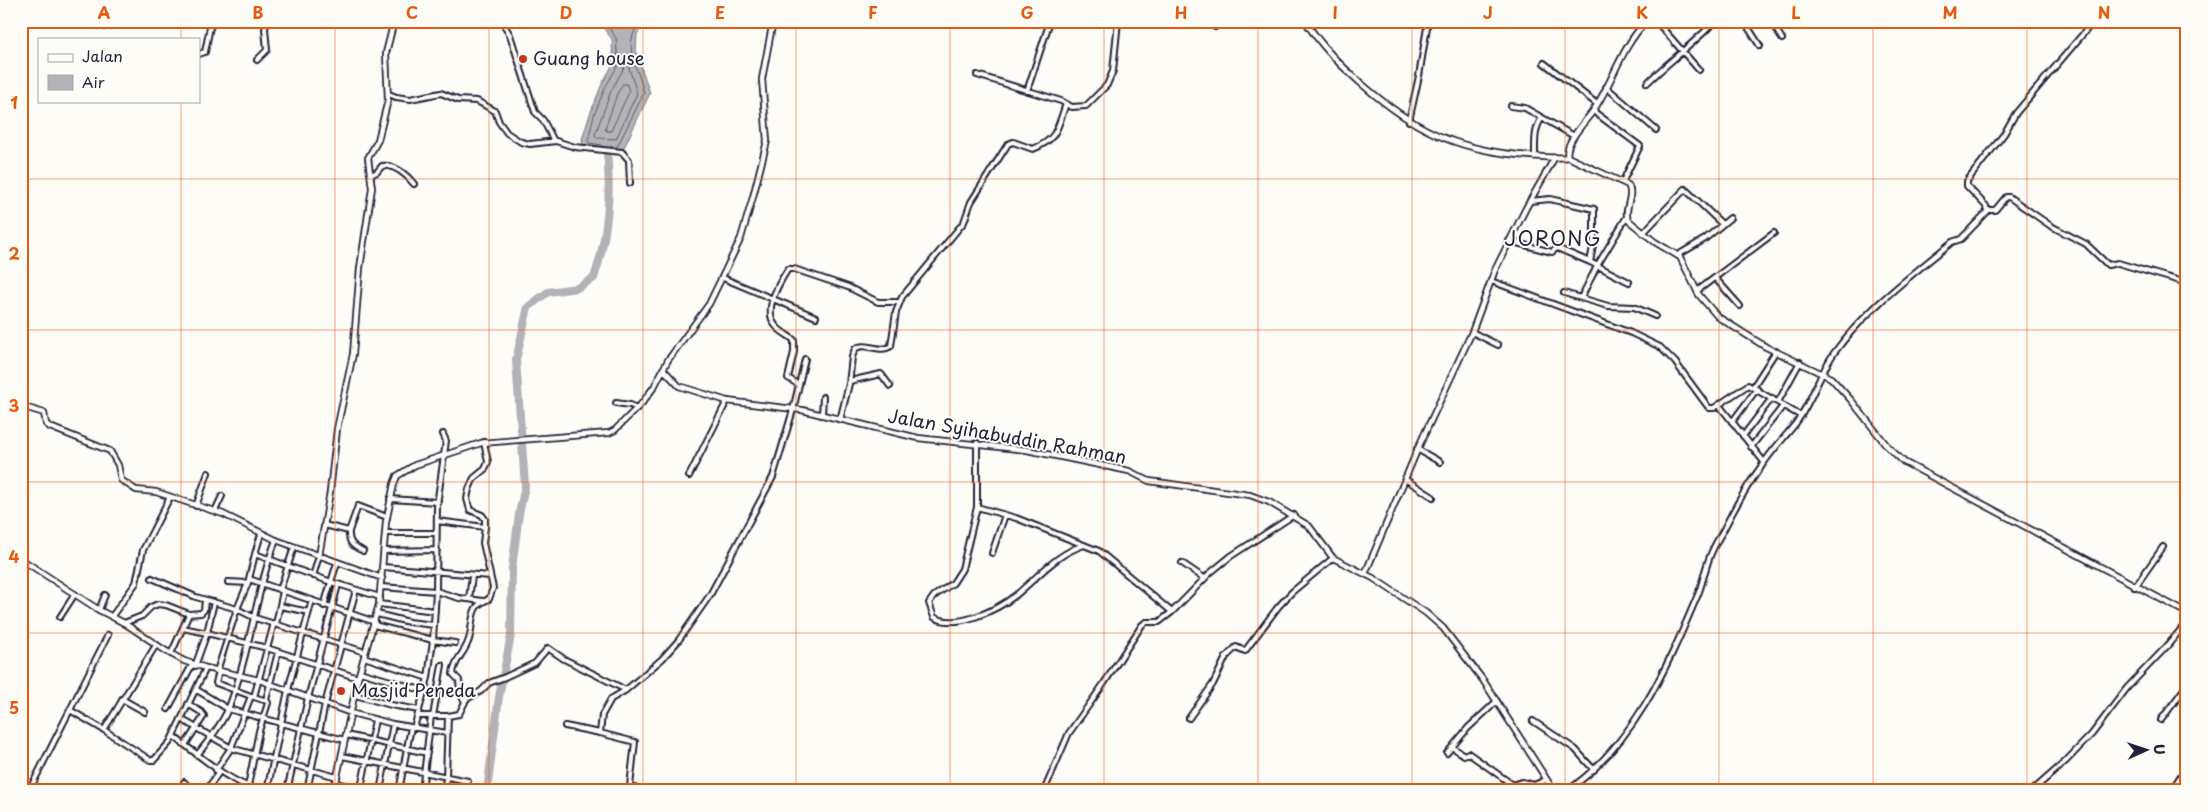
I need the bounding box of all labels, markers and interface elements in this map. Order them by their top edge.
text: A [98,0,111,24]
text: B [253,0,264,24]
text: C [406,0,418,24]
text: D [560,0,572,24]
text: E [715,0,725,24]
text: F [868,0,878,24]
text: G [1020,0,1034,24]
text: H [1175,0,1187,24]
text: I [1332,0,1338,24]
text: J [1483,0,1493,24]
text: K [1636,0,1648,24]
text: L [1791,0,1801,24]
text: M [1942,0,1958,24]
text: N [2098,0,2110,24]
legend [38,38,200,102]
text: Jalan [82,44,123,67]
place label: Guang house [533,44,645,71]
marker: Guang house [517,53,529,65]
text: Air [82,70,105,93]
text: 1 [10,90,18,114]
district label: JORONG [1505,223,1601,253]
text: 2 [8,241,20,265]
text: 3 [9,393,19,417]
street label: Jalan Syihabuddin Rahman [886,401,1129,470]
text: 4 [9,544,20,568]
place label: Masjid Peneda [351,676,476,703]
marker: Masjid Peneda [335,685,347,697]
text: 5 [9,695,19,719]
north arrow [2120,724,2170,774]
text: U [2149,743,2170,755]

